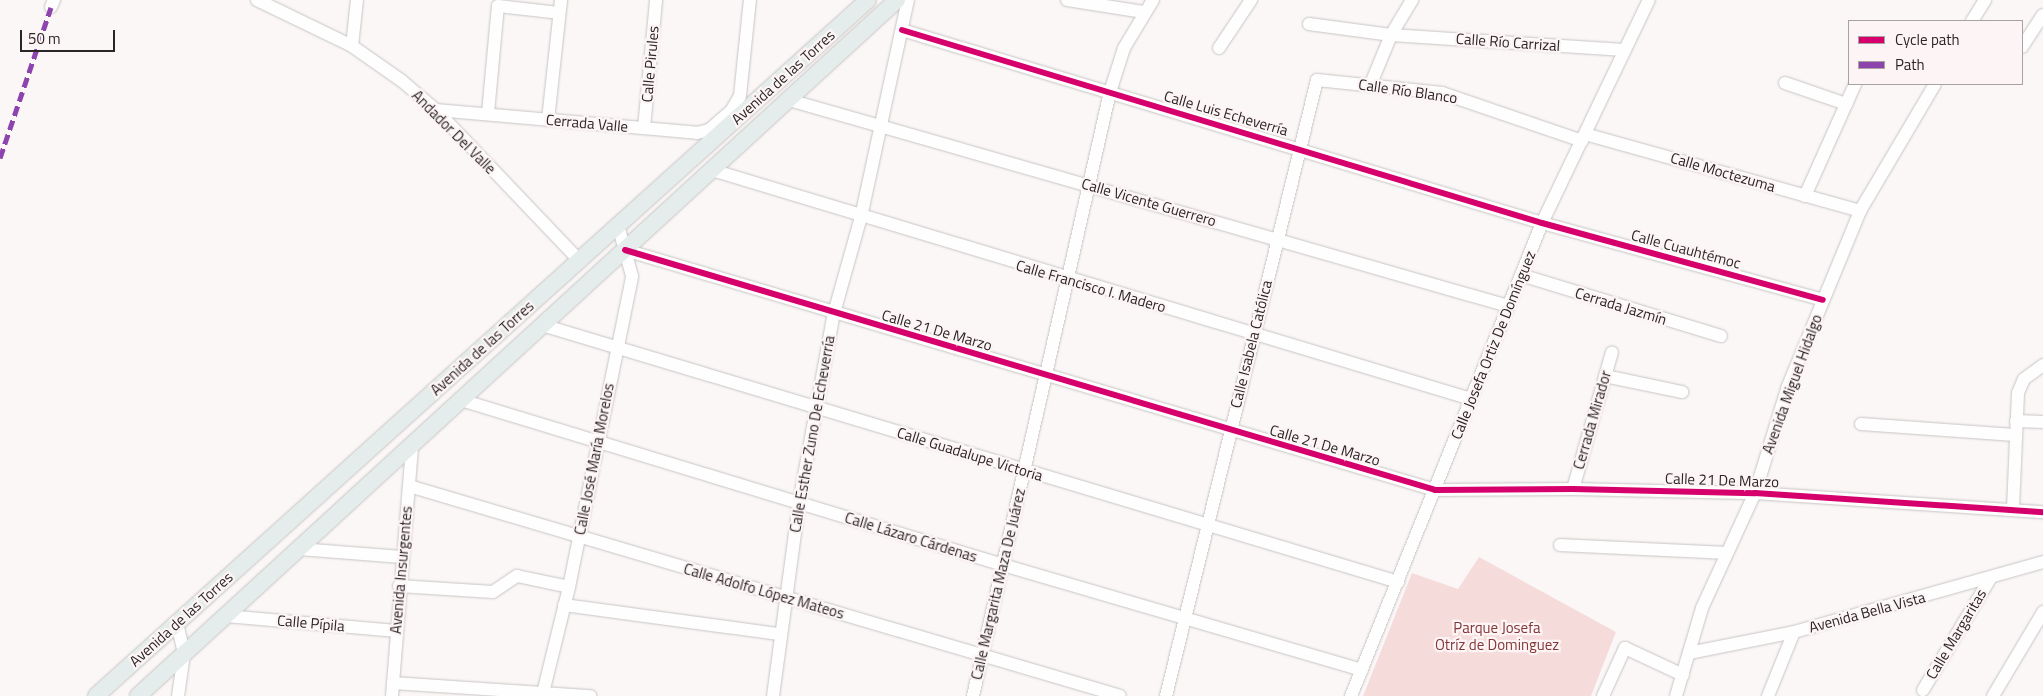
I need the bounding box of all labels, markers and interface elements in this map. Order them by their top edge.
scale bar [22,20,118,52]
legend [1848,20,2023,85]
street label: Calle Pirules [638,25,662,103]
street label: Avenida de las Torres [728,26,838,128]
text: 50 m [28,27,61,50]
text: Cycle path [1895,28,1960,51]
street label: Calle Río Carrizal [1455,29,1561,55]
text: Path [1895,53,1925,76]
street label: Calle Río Blanco [1357,75,1459,107]
street label: Andador Del Valle [408,86,500,178]
street label: Calle Luis Echeverría [1162,87,1290,139]
street label: Cerrada Valle [545,110,629,136]
street label: Calle Moctezuma [1669,148,1777,196]
street label: Calle Vicente Guerrero [1080,174,1218,230]
street label: Calle Cuauhtémoc [1629,226,1743,272]
street label: Calle Josefa Ortiz De Domínguez [1447,248,1539,442]
street label: Calle Francisco I. Madero [1014,256,1168,316]
street label: Calle Isabela Católica [1226,278,1276,410]
street label: Cerrada Jazmín [1573,284,1669,328]
street label: Avenida de las Torres [427,297,537,399]
street label: Calle 21 De Marzo [880,306,994,354]
street label: Avenida Miguel Hidalgo [1758,312,1826,456]
street label: Calle Esther Zuno De Echeverría [786,334,838,534]
street label: Cerrada Mirador [1569,369,1615,471]
street label: Calle José María Morelos [570,382,618,536]
street label: Calle 21 De Marzo [1268,421,1382,469]
street label: Calle Guadalupe Victoria [895,423,1045,485]
street label: Calle 21 De Marzo [1665,469,1779,491]
street label: Calle Margarita Maza De Juárez [967,486,1029,682]
street label: Avenida Insurgentes [386,505,416,635]
street label: Calle Lázaro Cárdenas [843,508,979,566]
street label: Calle Adolfo López Mateos [682,559,846,623]
street label: Avenida de las Torres [126,568,236,670]
street label: Calle Margaritas [1922,586,1990,682]
street label: Avenida Bella Vista [1807,588,1927,636]
street label: Calle Pípila [276,611,346,635]
park label: Parque Josefa Otríz de Dominguez [1435,618,1559,653]

